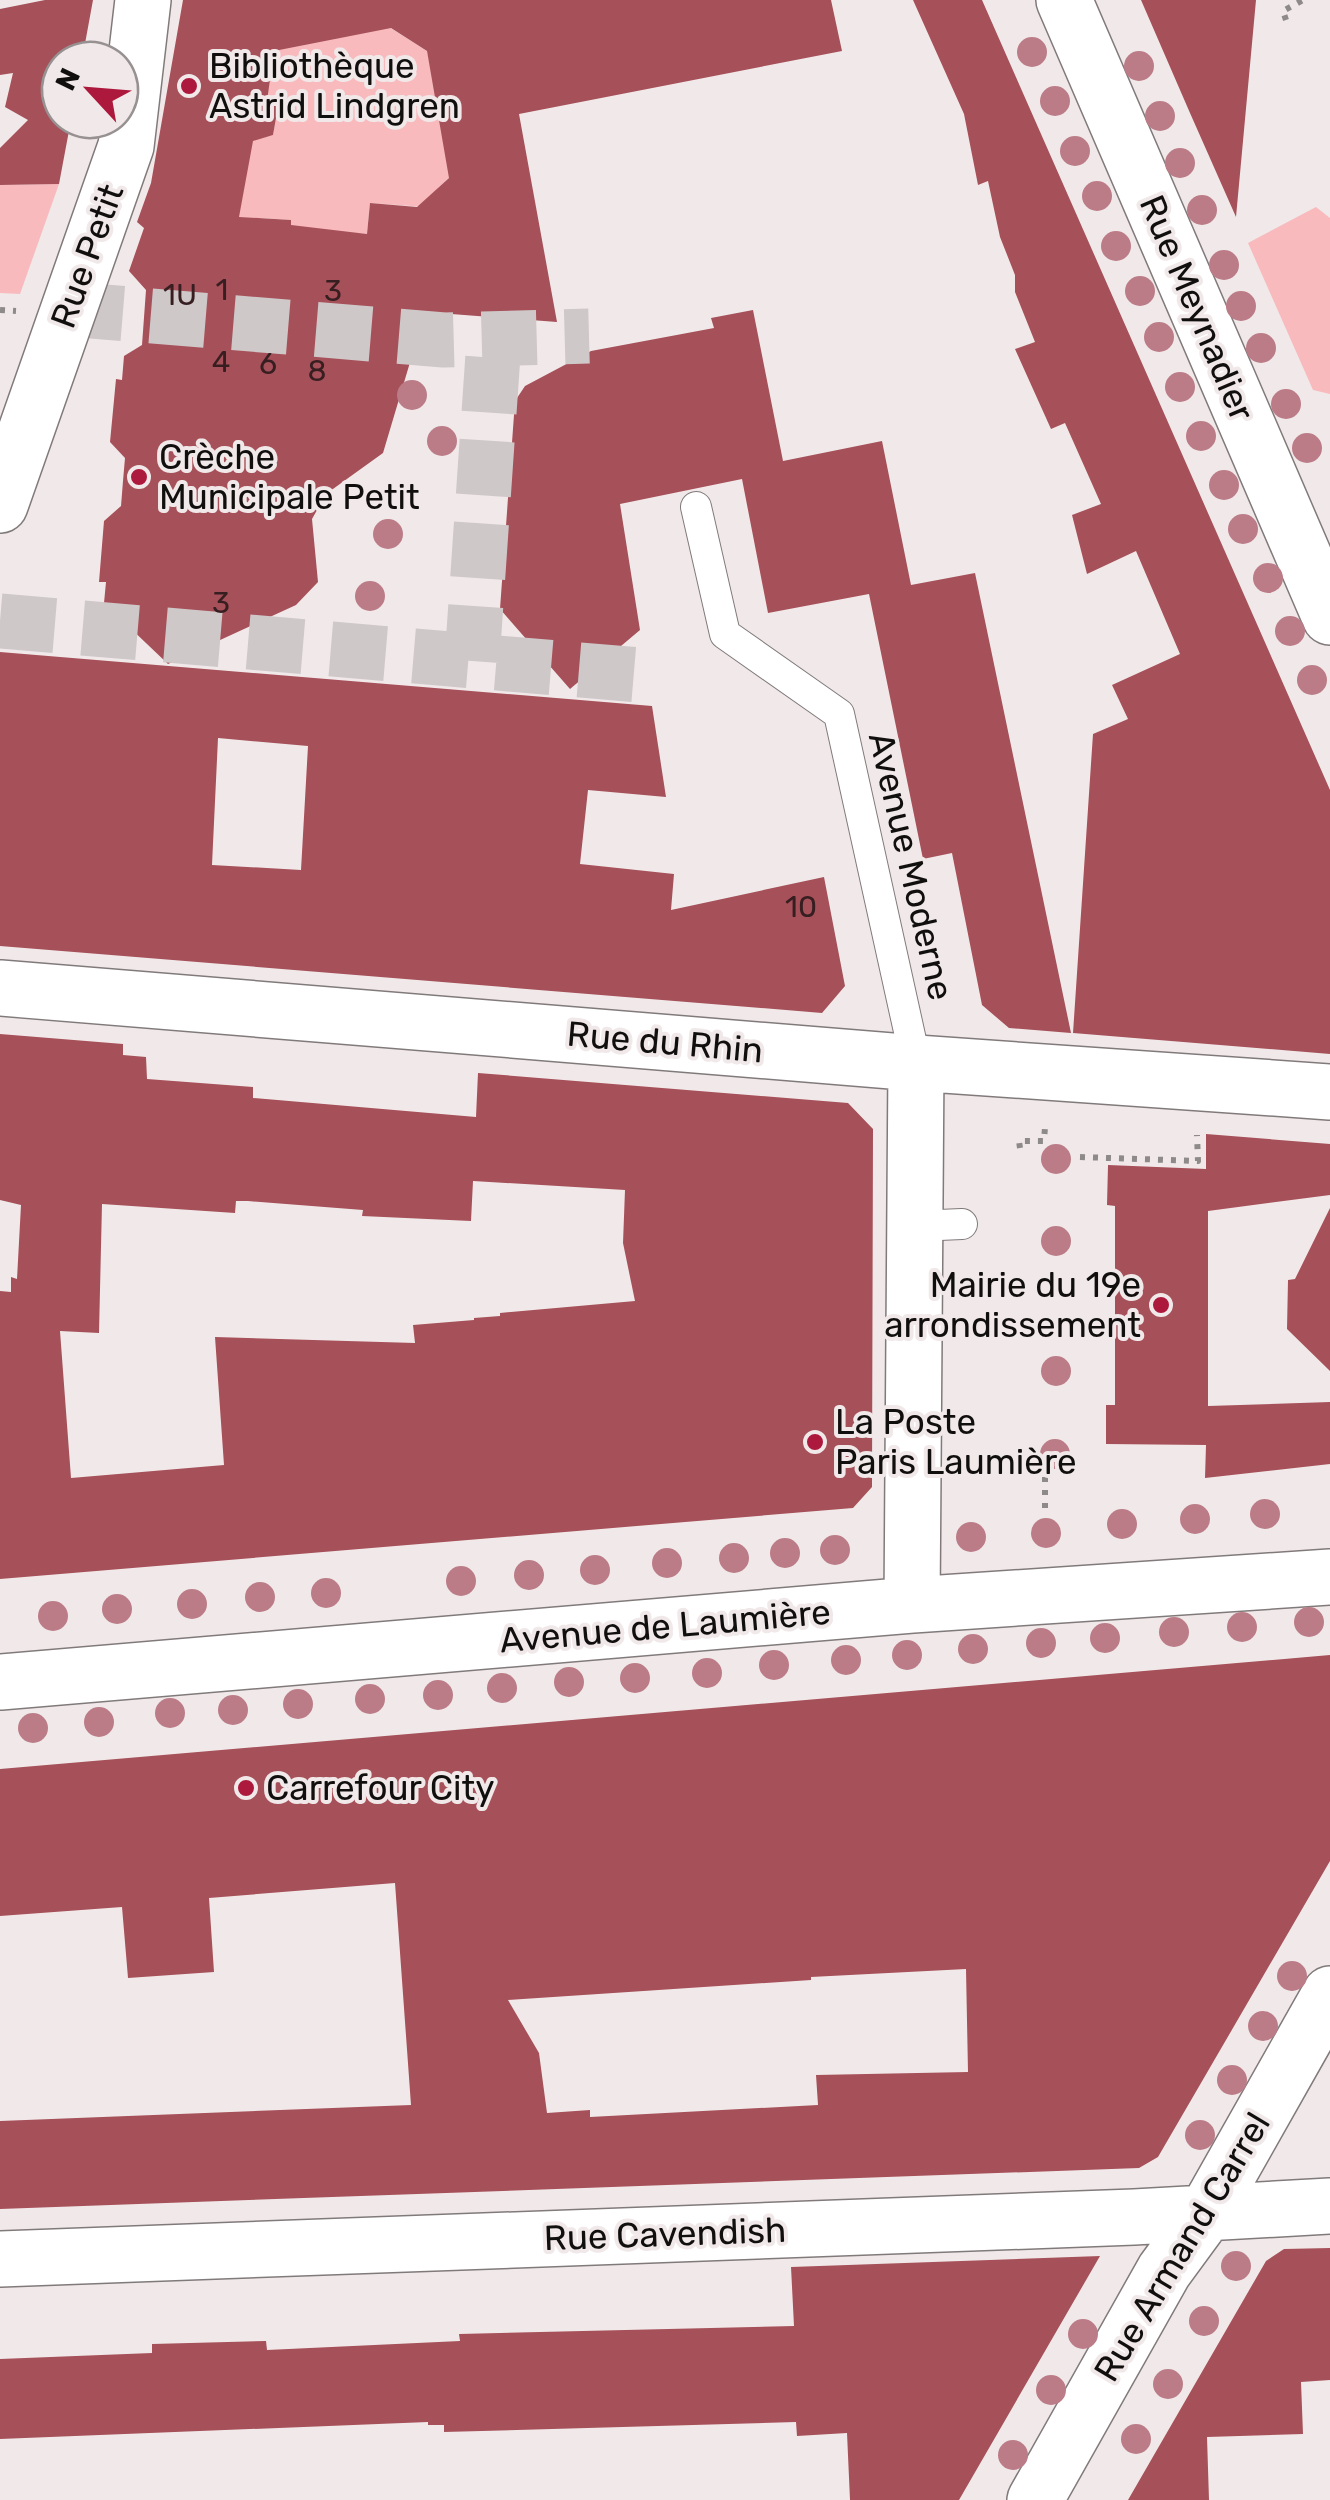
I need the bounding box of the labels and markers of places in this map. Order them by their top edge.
place label: Bibliothèque Astrid Lindgren [209,45,460,127]
marker: Bibliothèque Astrid Lindgren [178,75,200,97]
place label: Crèche Municipale Petit [159,436,420,518]
marker: Crèche Municipale Petit [128,466,150,488]
place label: Mairie du 19e arrondissement [884,1264,1141,1346]
marker: Mairie du 19e arrondissement [1150,1294,1172,1316]
place label: La Poste Paris Laumière [835,1401,1076,1483]
marker: La Poste Paris Laumière [804,1431,826,1453]
place label: Carrefour City [266,1767,494,1809]
marker: Carrefour City [235,1777,257,1799]

